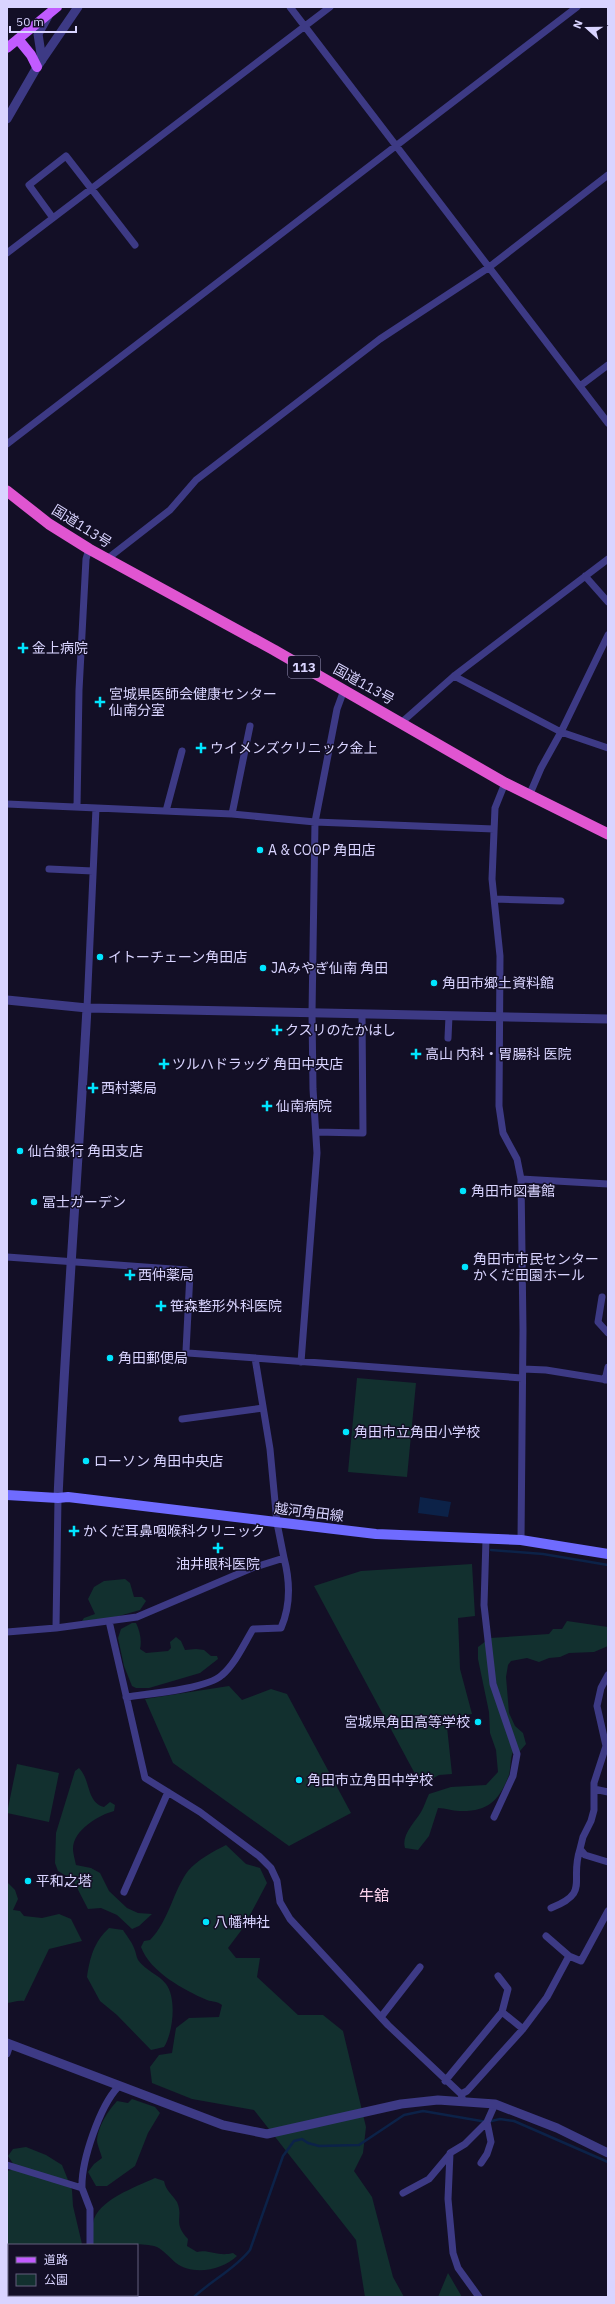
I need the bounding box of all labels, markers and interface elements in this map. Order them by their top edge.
scale bar [10,8,76,34]
north arrow [567,8,607,48]
text: 50 m [16,14,44,29]
text: N [570,18,586,31]
street label: 国道113号 [49,501,115,551]
place label: 金上病院 [32,639,88,657]
marker: 金上病院 [17,642,29,654]
road number: 113 [288,656,320,678]
street label: 国道113号 [330,660,398,708]
place label: 宮城県医師会健康センター 仙南分室 [109,685,277,719]
marker: 宮城県医師会健康センター 仙南分室 [94,696,106,708]
place label: ウイメンズクリニック金上 [210,739,378,757]
marker: ウイメンズクリニック金上 [195,742,207,754]
place label: A & COOP 角田店 [268,841,375,859]
marker: A & COOP 角田店 [255,845,265,855]
place label: イトーチェーン角田店 [108,948,247,966]
marker: イトーチェーン角田店 [95,952,105,962]
place label: JAみやぎ仙南 角田 [271,959,388,977]
marker: JAみやぎ仙南 角田 [258,963,268,973]
place label: 角田市郷土資料館 [442,974,554,992]
marker: 角田市郷土資料館 [429,978,439,988]
place label: クスリのたかはし [285,1021,396,1039]
marker: クスリのたかはし [272,1025,282,1035]
place label: 高山 内科・胃腸科 医院 [425,1045,572,1063]
marker: 高山 内科・胃腸科 医院 [410,1048,422,1060]
place label: ツルハドラッグ 角田中央店 [172,1055,343,1073]
marker: ツルハドラッグ 角田中央店 [159,1059,169,1069]
place label: 西村薬局 [101,1079,157,1097]
marker: 西村薬局 [88,1083,98,1093]
place label: 仙南病院 [276,1097,332,1115]
marker: 仙南病院 [261,1100,273,1112]
place label: 仙台銀行 角田支店 [28,1142,143,1160]
marker: 仙台銀行 角田支店 [15,1146,25,1156]
place label: 角田市図書館 [471,1182,555,1200]
marker: 角田市図書館 [458,1186,468,1196]
place label: 冨士ガーデン [42,1193,126,1211]
marker: 冨士ガーデン [29,1197,39,1207]
place label: 角田市市民センター かくだ田園ホール [473,1250,599,1284]
marker: 角田市市民センター かくだ田園ホール [460,1262,470,1272]
place label: 西仲薬局 [138,1266,194,1284]
marker: 西仲薬局 [125,1270,135,1280]
place label: 笹森整形外科医院 [170,1297,282,1315]
marker: 笹森整形外科医院 [155,1300,167,1312]
place label: 角田郵便局 [118,1349,188,1367]
marker: 角田郵便局 [105,1353,115,1363]
place label: 角田市立角田小学校 [354,1423,480,1441]
marker: 角田市立角田小学校 [341,1427,351,1437]
place label: ローソン 角田中央店 [94,1452,223,1470]
marker: ローソン 角田中央店 [81,1456,91,1466]
street label: 越河角田線 [273,1499,345,1525]
place label: かくだ耳鼻咽喉科クリニック [83,1522,265,1540]
marker: かくだ耳鼻咽喉科クリニック [68,1525,80,1537]
marker: 油井眼科医院 [212,1542,224,1554]
place label: 油井眼科医院 [176,1555,260,1573]
place label: 宮城県角田高等学校 [344,1713,470,1731]
marker: 宮城県角田高等学校 [473,1717,483,1727]
place label: 角田市立角田中学校 [307,1771,433,1789]
marker: 角田市立角田中学校 [294,1775,304,1785]
place label: 平和之塔 [36,1872,92,1890]
marker: 平和之塔 [23,1876,33,1886]
district label: 牛舘 [359,1886,389,1905]
place label: 八幡神社 [214,1913,270,1931]
marker: 八幡神社 [201,1917,211,1927]
legend [8,2244,138,2296]
text: 道路 [44,2252,68,2267]
text: 公園 [44,2272,68,2287]

